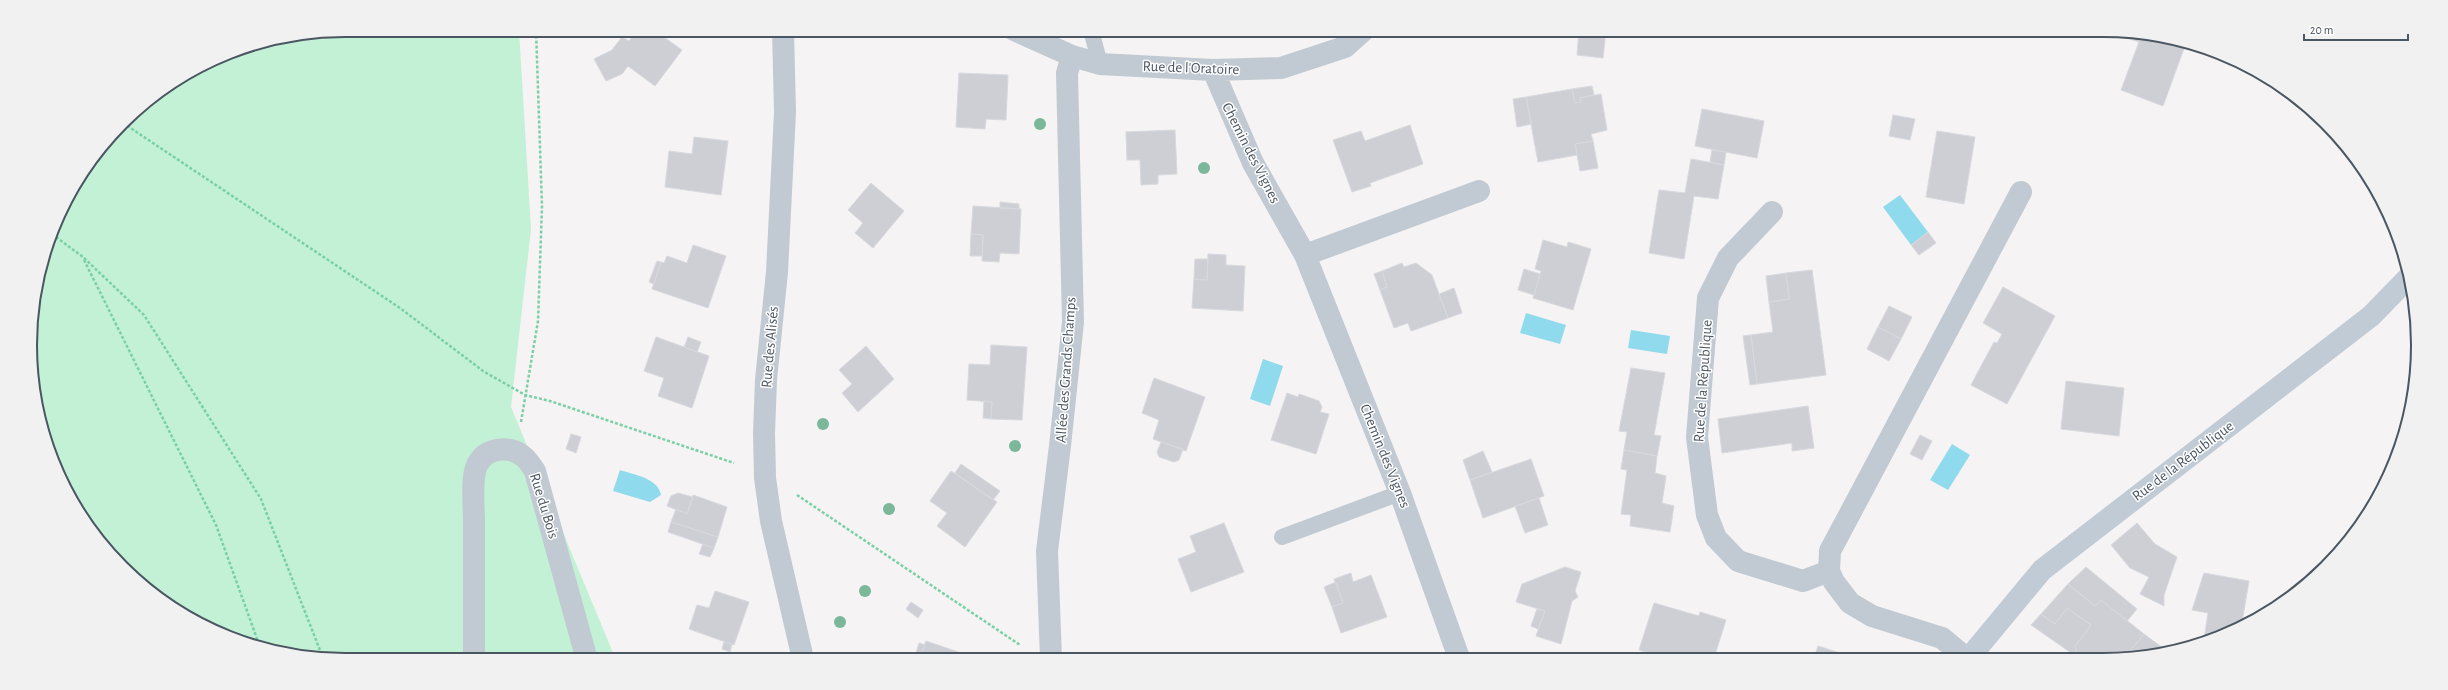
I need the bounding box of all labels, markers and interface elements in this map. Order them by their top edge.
scale bar [2304,16,2408,42]
text: 20 m [2310,24,2333,36]
street label: Rue de l'Oratoire [1142,59,1240,77]
street label: Chemin des Vignes [1219,100,1283,206]
street label: Allée des Grands Champs [1053,296,1079,444]
street label: Rue des Alisés [759,306,781,388]
street label: Rue de la République [1691,319,1715,443]
street label: Chemin des Vignes [1357,402,1413,510]
street label: Rue de la République [2130,418,2237,504]
street label: Rue du Bois [527,472,561,540]

